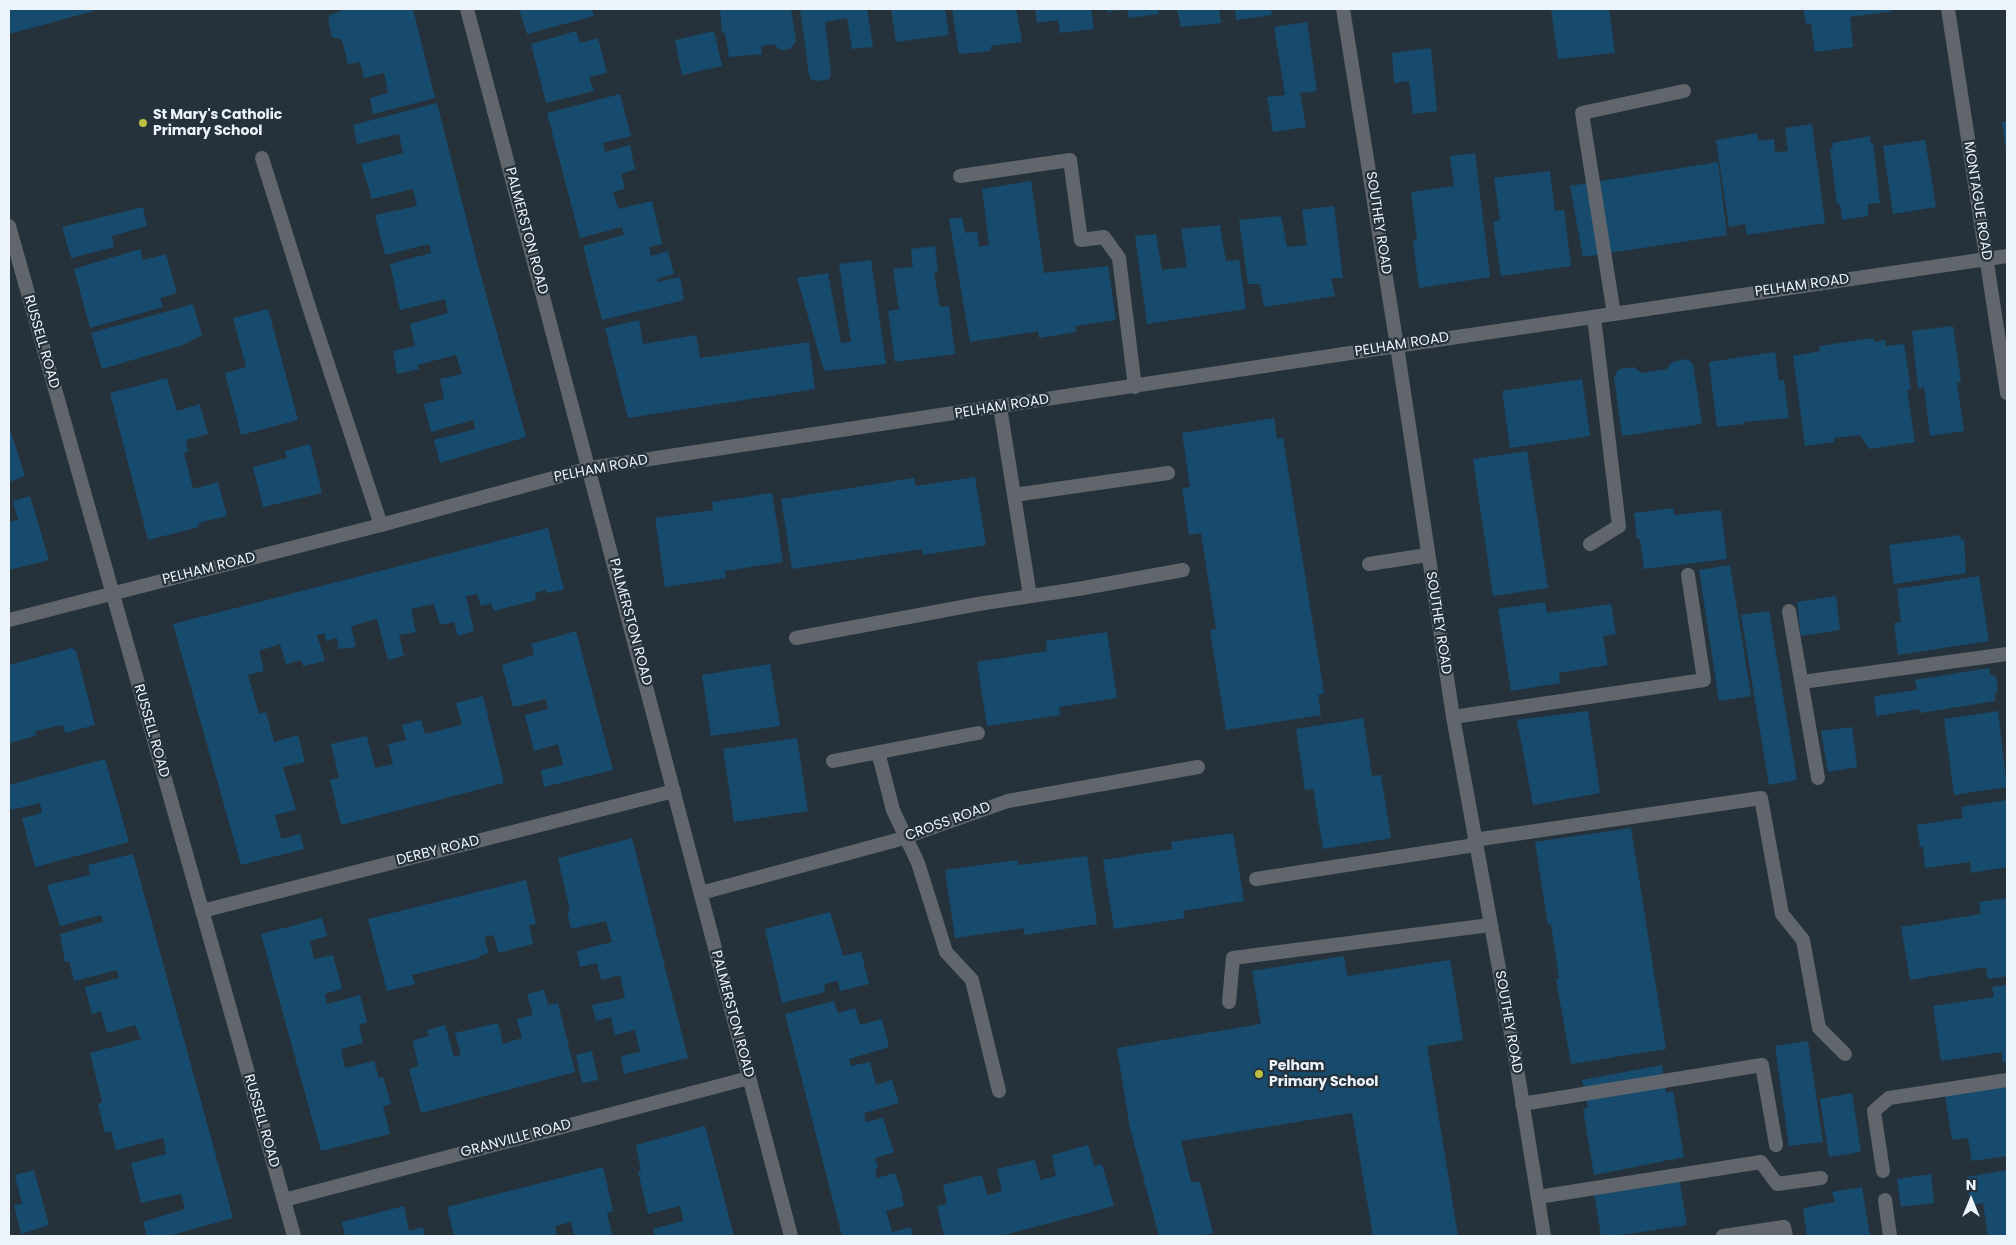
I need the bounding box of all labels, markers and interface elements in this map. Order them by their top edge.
place label: St Mary's Catholic Primary School [153,107,282,140]
marker: St Mary's Catholic Primary School [137,117,149,129]
street label: MONTAGUE ROAD [1959,140,1995,262]
street label: PALMERSTON ROAD [501,166,551,296]
street label: SOUTHEY ROAD [1362,170,1394,276]
street label: PELHAM ROAD [1754,271,1850,301]
street label: RUSSELL ROAD [20,293,62,391]
street label: PELHAM ROAD [1354,329,1450,361]
street label: PELHAM ROAD [954,391,1050,423]
street label: PELHAM ROAD [553,452,649,486]
street label: PELHAM ROAD [161,549,257,589]
street label: PALMERSTON ROAD [605,557,655,687]
street label: SOUTHEY ROAD [1422,570,1454,676]
street label: RUSSELL ROAD [130,682,172,780]
street label: CROSS ROAD [903,799,993,845]
street label: DERBY ROAD [395,833,481,869]
street label: PALMERSTON ROAD [707,949,757,1079]
street label: SOUTHEY ROAD [1491,969,1525,1075]
place label: Pelham Primary School [1269,1058,1378,1090]
marker: Pelham Primary School [1253,1068,1265,1080]
street label: RUSSELL ROAD [240,1072,282,1170]
street label: GRANVILLE ROAD [459,1116,573,1162]
north arrow [1946,1175,1996,1225]
text: N [1966,1175,1976,1195]

